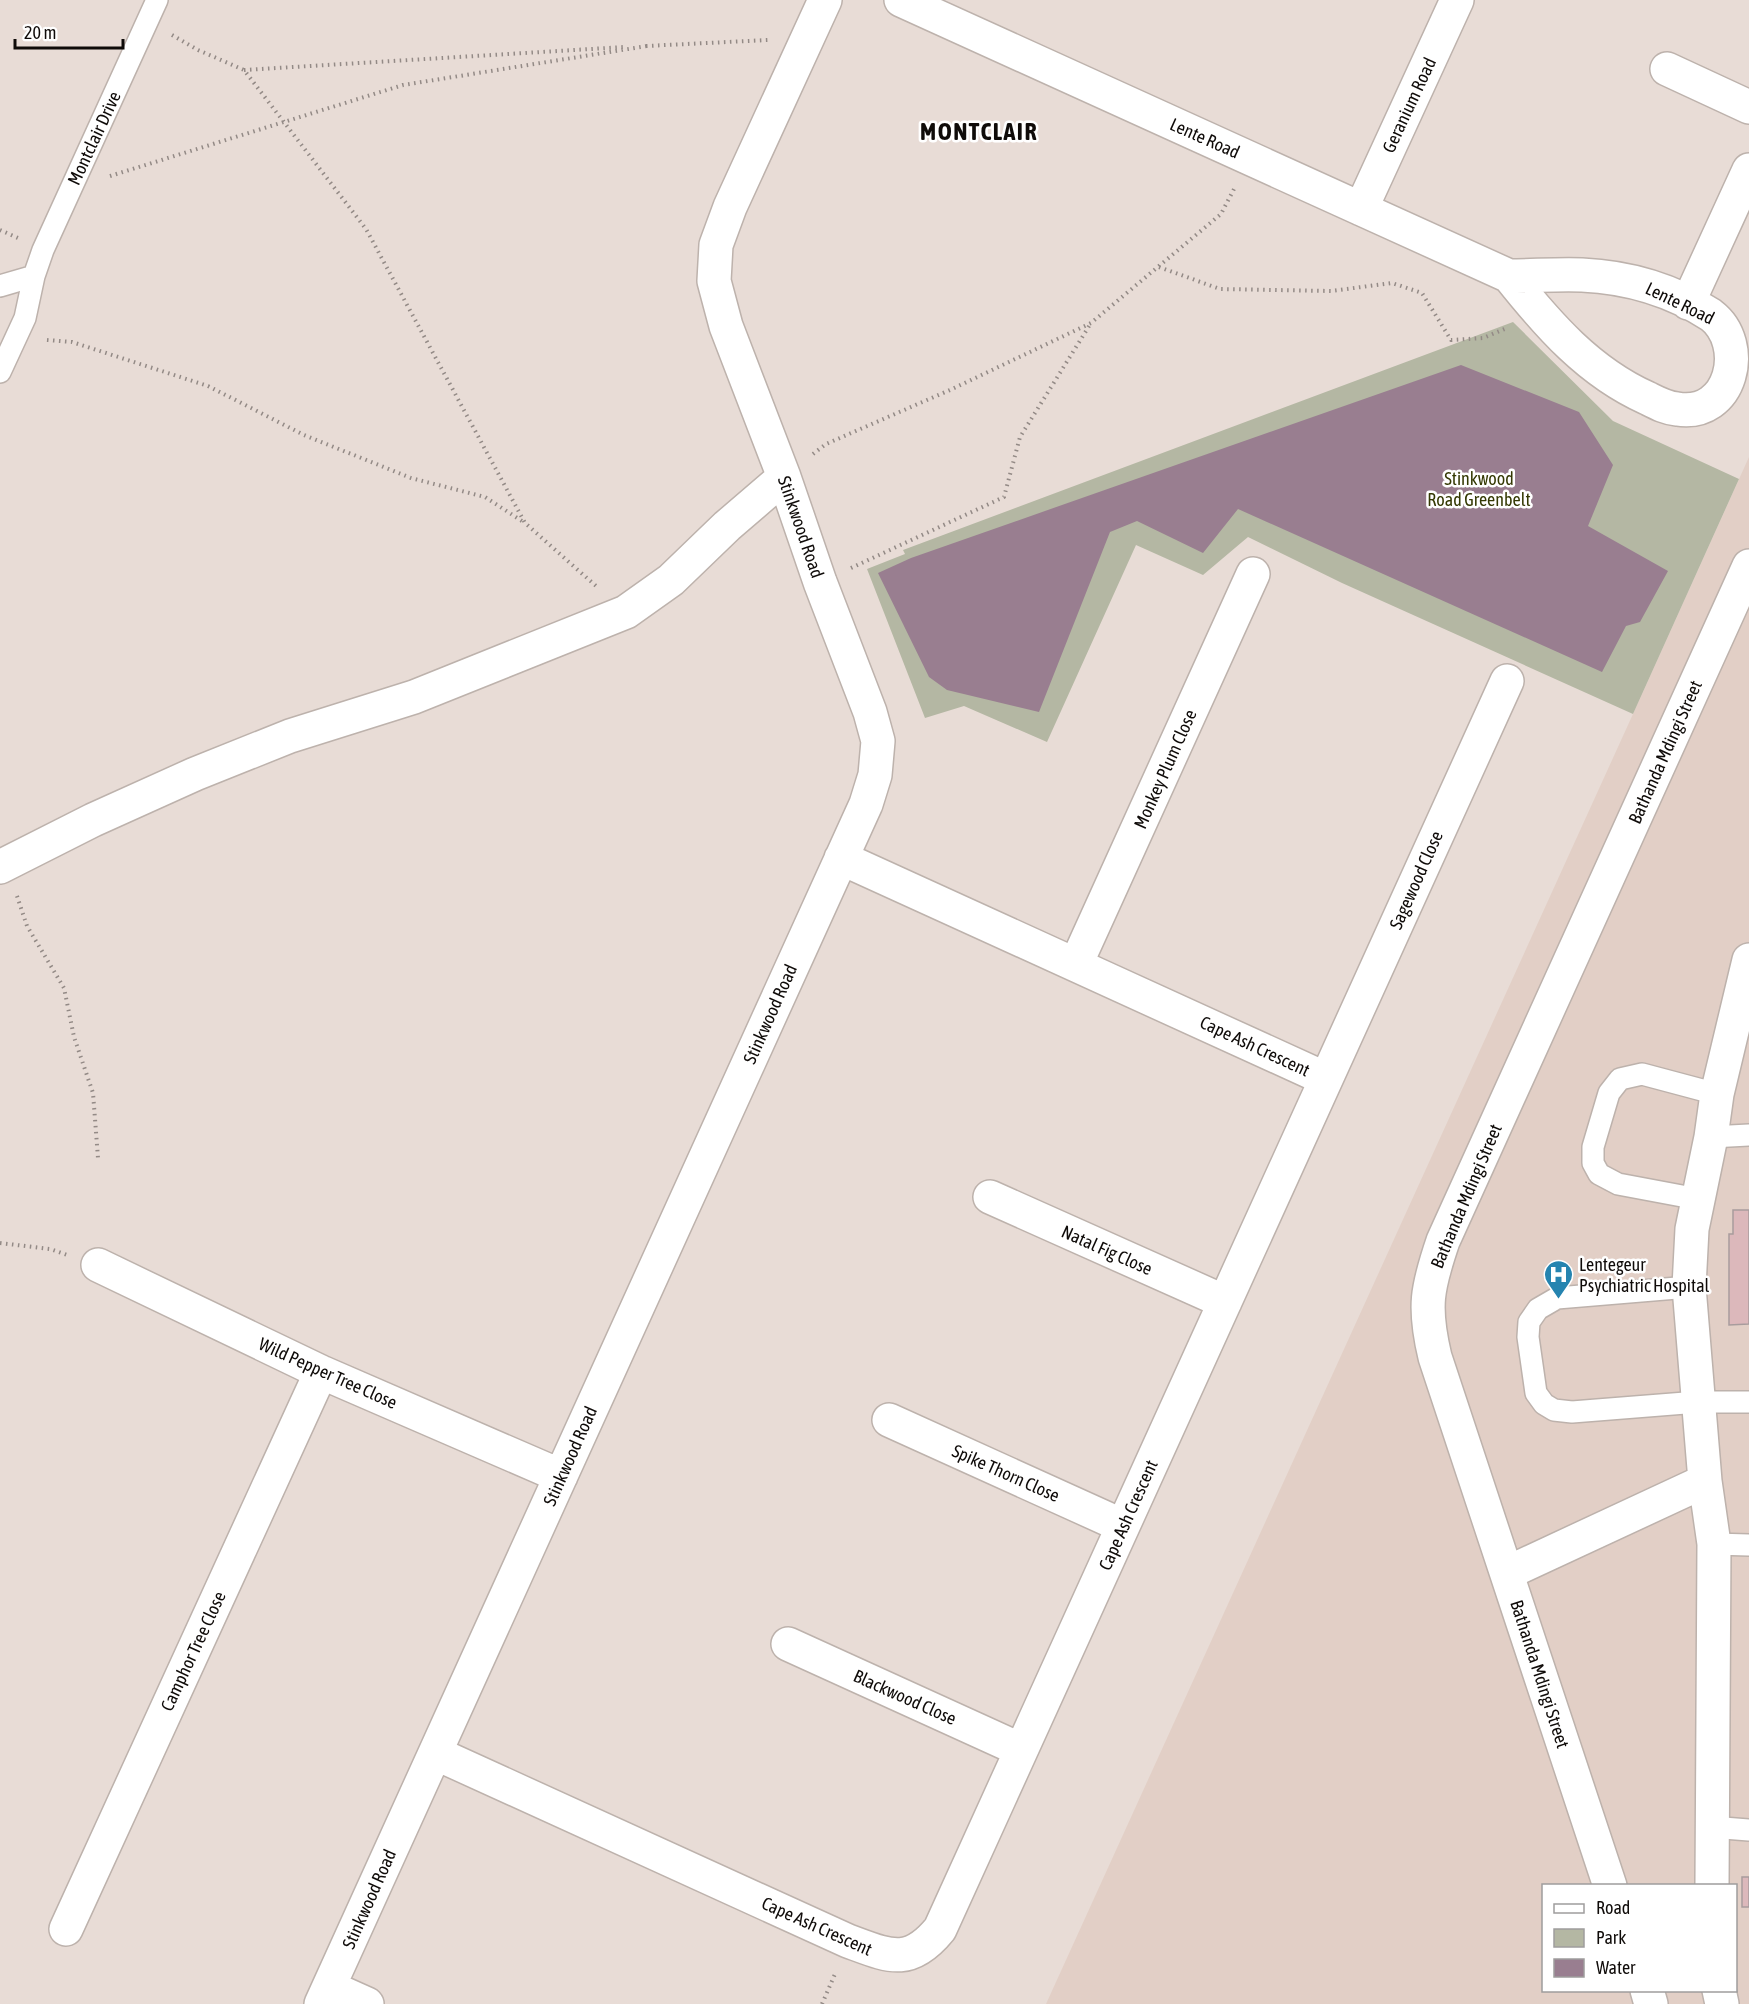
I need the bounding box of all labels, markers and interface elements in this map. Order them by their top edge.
scale bar [15,12,123,50]
text: 20 m [24,22,56,43]
street label: Geranium Road [1378,54,1440,156]
street label: Montclair Drive [63,88,125,188]
street label: Lente Road [1167,113,1243,163]
district label: MONTCLAIR [920,118,1038,145]
street label: Lente Road [1642,277,1718,329]
park label: Stinkwood Road Greenbelt [1427,468,1531,510]
street label: Stinkwood Road [774,473,828,581]
street label: Bathanda Mdingi Street [1624,677,1706,827]
street label: Monkey Plum Close [1129,706,1201,832]
street label: Sagewood Close [1385,828,1447,932]
street label: Stinkwood Road [739,961,801,1067]
street label: Cape Ash Crescent [1197,1011,1313,1081]
street label: Bathanda Mdingi Street [1426,1121,1506,1271]
street label: Natal Fig Close [1058,1221,1156,1279]
place label: Lentegeur Psychiatric Hospital [1579,1254,1710,1296]
hospital icon: Lentegeur Psychiatric Hospital [1542,1258,1574,1300]
street label: Wild Pepper Tree Close [256,1333,400,1413]
street label: Stinkwood Road [539,1403,601,1509]
street label: Spike Thorn Close [949,1440,1063,1506]
street label: Cape Ash Crescent [1094,1457,1162,1573]
street label: Camphor Tree Close [156,1588,230,1714]
street label: Bathanda Mdingi Street [1506,1597,1574,1751]
street label: Blackwood Close [850,1665,960,1729]
street label: Stinkwood Road [338,1846,400,1952]
legend [1542,1884,1737,1992]
street label: Cape Ash Crescent [759,1892,875,1960]
text: Road [1596,1897,1630,1918]
text: Park [1596,1927,1626,1948]
text: Water [1596,1957,1636,1978]

